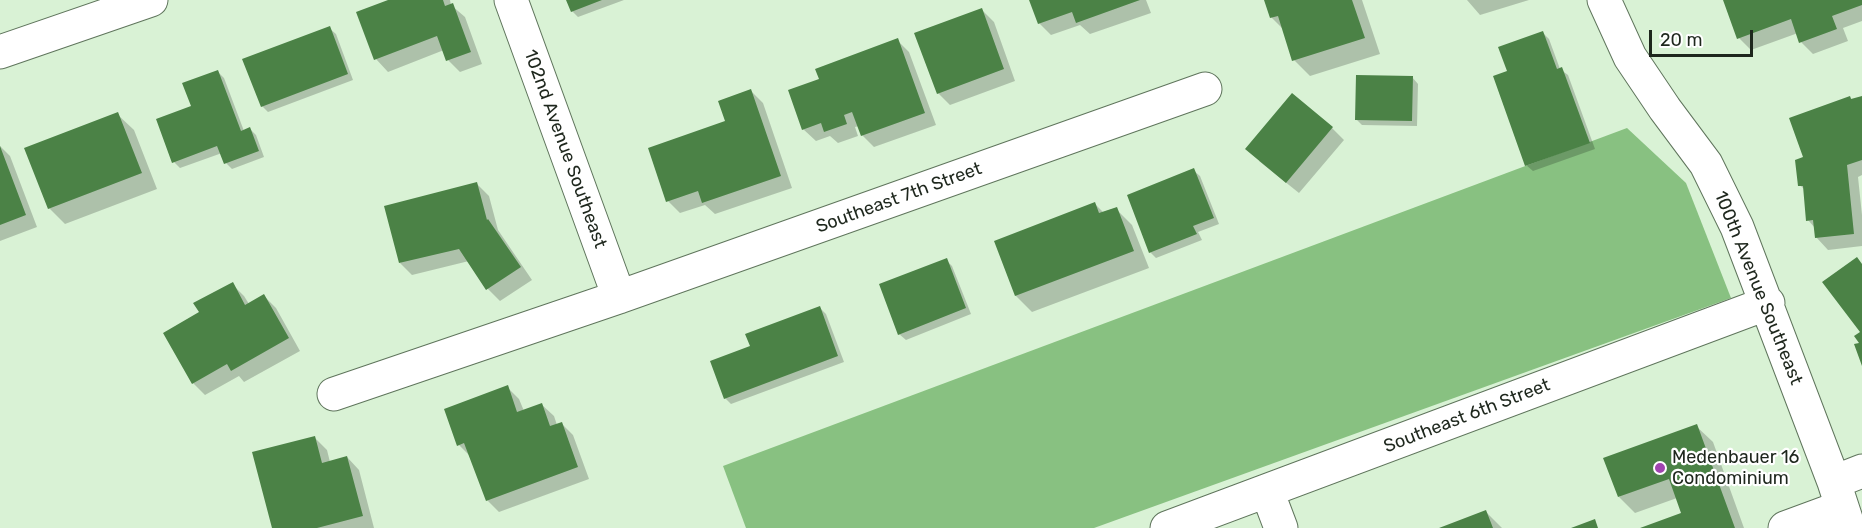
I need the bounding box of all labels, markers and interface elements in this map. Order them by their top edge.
scale bar [1652,18,1756,56]
text: 20 m [1660,29,1702,51]
street label: 102nd Avenue Southeast [519,47,611,251]
street label: Southeast 7th Street [813,158,985,238]
street label: 100th Avenue Southeast [1709,188,1807,388]
street label: Southeast 6th Street [1381,374,1553,458]
place label: Medenbauer 16 Condominium [1672,447,1799,490]
marker: Medenbauer 16 Condominium [1653,461,1667,475]

